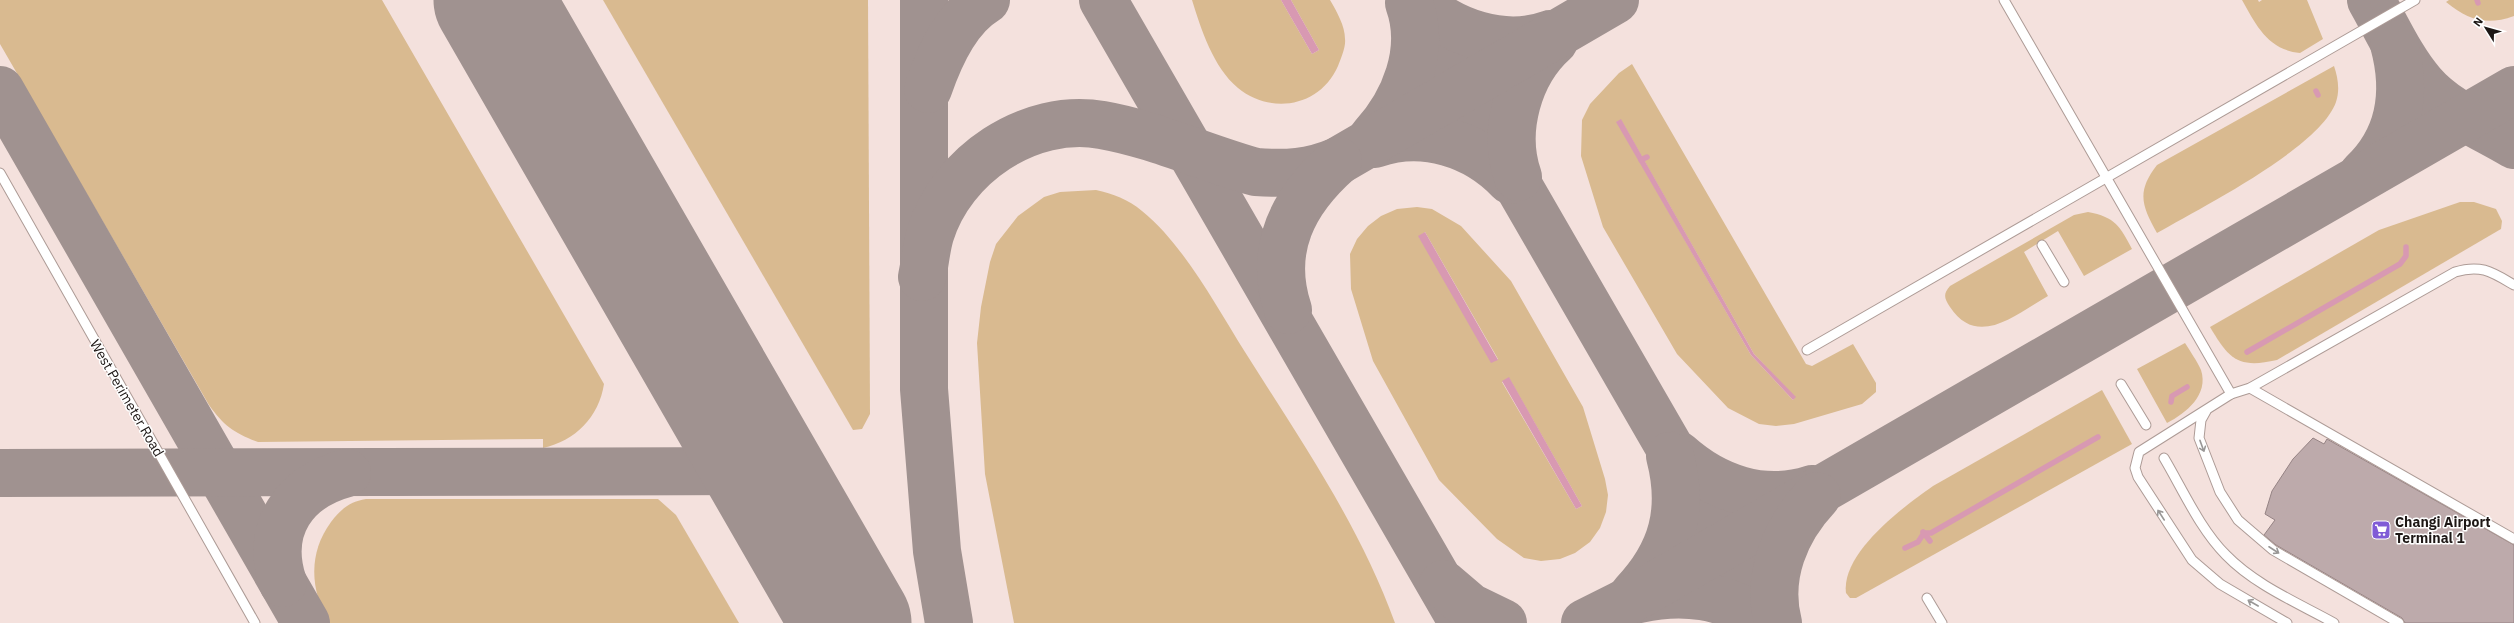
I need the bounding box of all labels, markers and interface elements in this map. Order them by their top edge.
north arrow [2466,8,2506,48]
text: N [2470,15,2486,29]
street label: West Perimeter Road [86,336,168,460]
one-way arrow [2198,440,2206,452]
one-way arrow [2157,509,2165,520]
place label: Changi Airport Terminal 1 [2395,513,2491,547]
supermarket icon: Changi Airport Terminal 1 [2370,519,2392,541]
one-way arrow [2268,547,2280,555]
one-way arrow [2247,599,2259,607]

